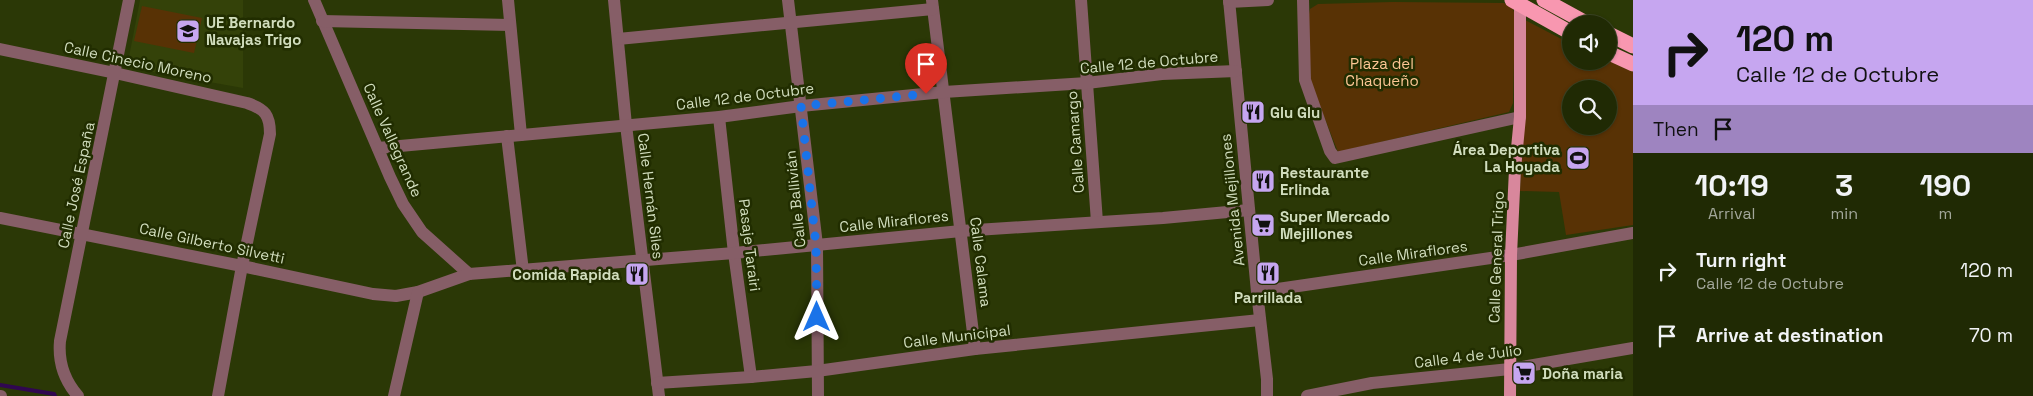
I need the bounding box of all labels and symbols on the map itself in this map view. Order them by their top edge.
place label: UE Bernardo Navajas Trigo [206,13,301,49]
school or university icon: UE Bernardo Navajas Trigo [175,18,201,44]
street label: Calle Cinecio Moreno [62,37,214,87]
pin [905,43,947,94]
street label: Calle 12 de Octubre [1079,46,1219,78]
park label: Plaza del Chaqueño [1345,54,1419,90]
street label: Calle 12 de Octubre [675,78,815,114]
street label: Calle Vallegrande [359,80,427,200]
street label: Calle Camargo [1062,90,1088,194]
restaurant icon: Glu Glu [1240,99,1266,125]
place label: Glu Glu [1270,103,1320,122]
street label: Calle José España [53,119,99,250]
street label: Calle Hernán Siles [634,132,668,260]
street label: Avenida Mejillones [1216,133,1248,267]
place label: Área Deportiva La Hoyada [1453,140,1560,176]
sports icon: Área Deportiva La Hoyada [1565,145,1591,171]
street label: Calle Ballivián [780,150,810,248]
place label: Restaurante Erlinda [1280,163,1369,199]
restaurant icon: Restaurante Erlinda [1250,168,1276,194]
street label: Calle General Trigo [1484,191,1508,323]
street label: Pasaje Tarairi [735,198,765,292]
street label: Calle Miraflores [838,206,950,236]
place label: Super Mercado Mejillones [1280,207,1390,243]
supermarket icon: Super Mercado Mejillones [1250,212,1276,238]
street label: Calle Calama [966,216,996,308]
street label: Calle Gilberto Silvetti [138,218,286,268]
street label: Calle Miraflores [1357,236,1469,270]
restaurant icon: Parrillada [1255,260,1281,286]
restaurant icon: Comida Rapida [624,261,650,287]
place label: Comida Rapida [512,265,620,284]
place label: Parrillada [1234,288,1302,307]
position arrow [790,290,842,342]
street label: Calle Municipal [902,320,1012,352]
street label: Calle 4 de Julio [1413,340,1523,372]
supermarket icon: Doña maria [1511,360,1537,386]
place label: Doña maria [1542,364,1623,383]

